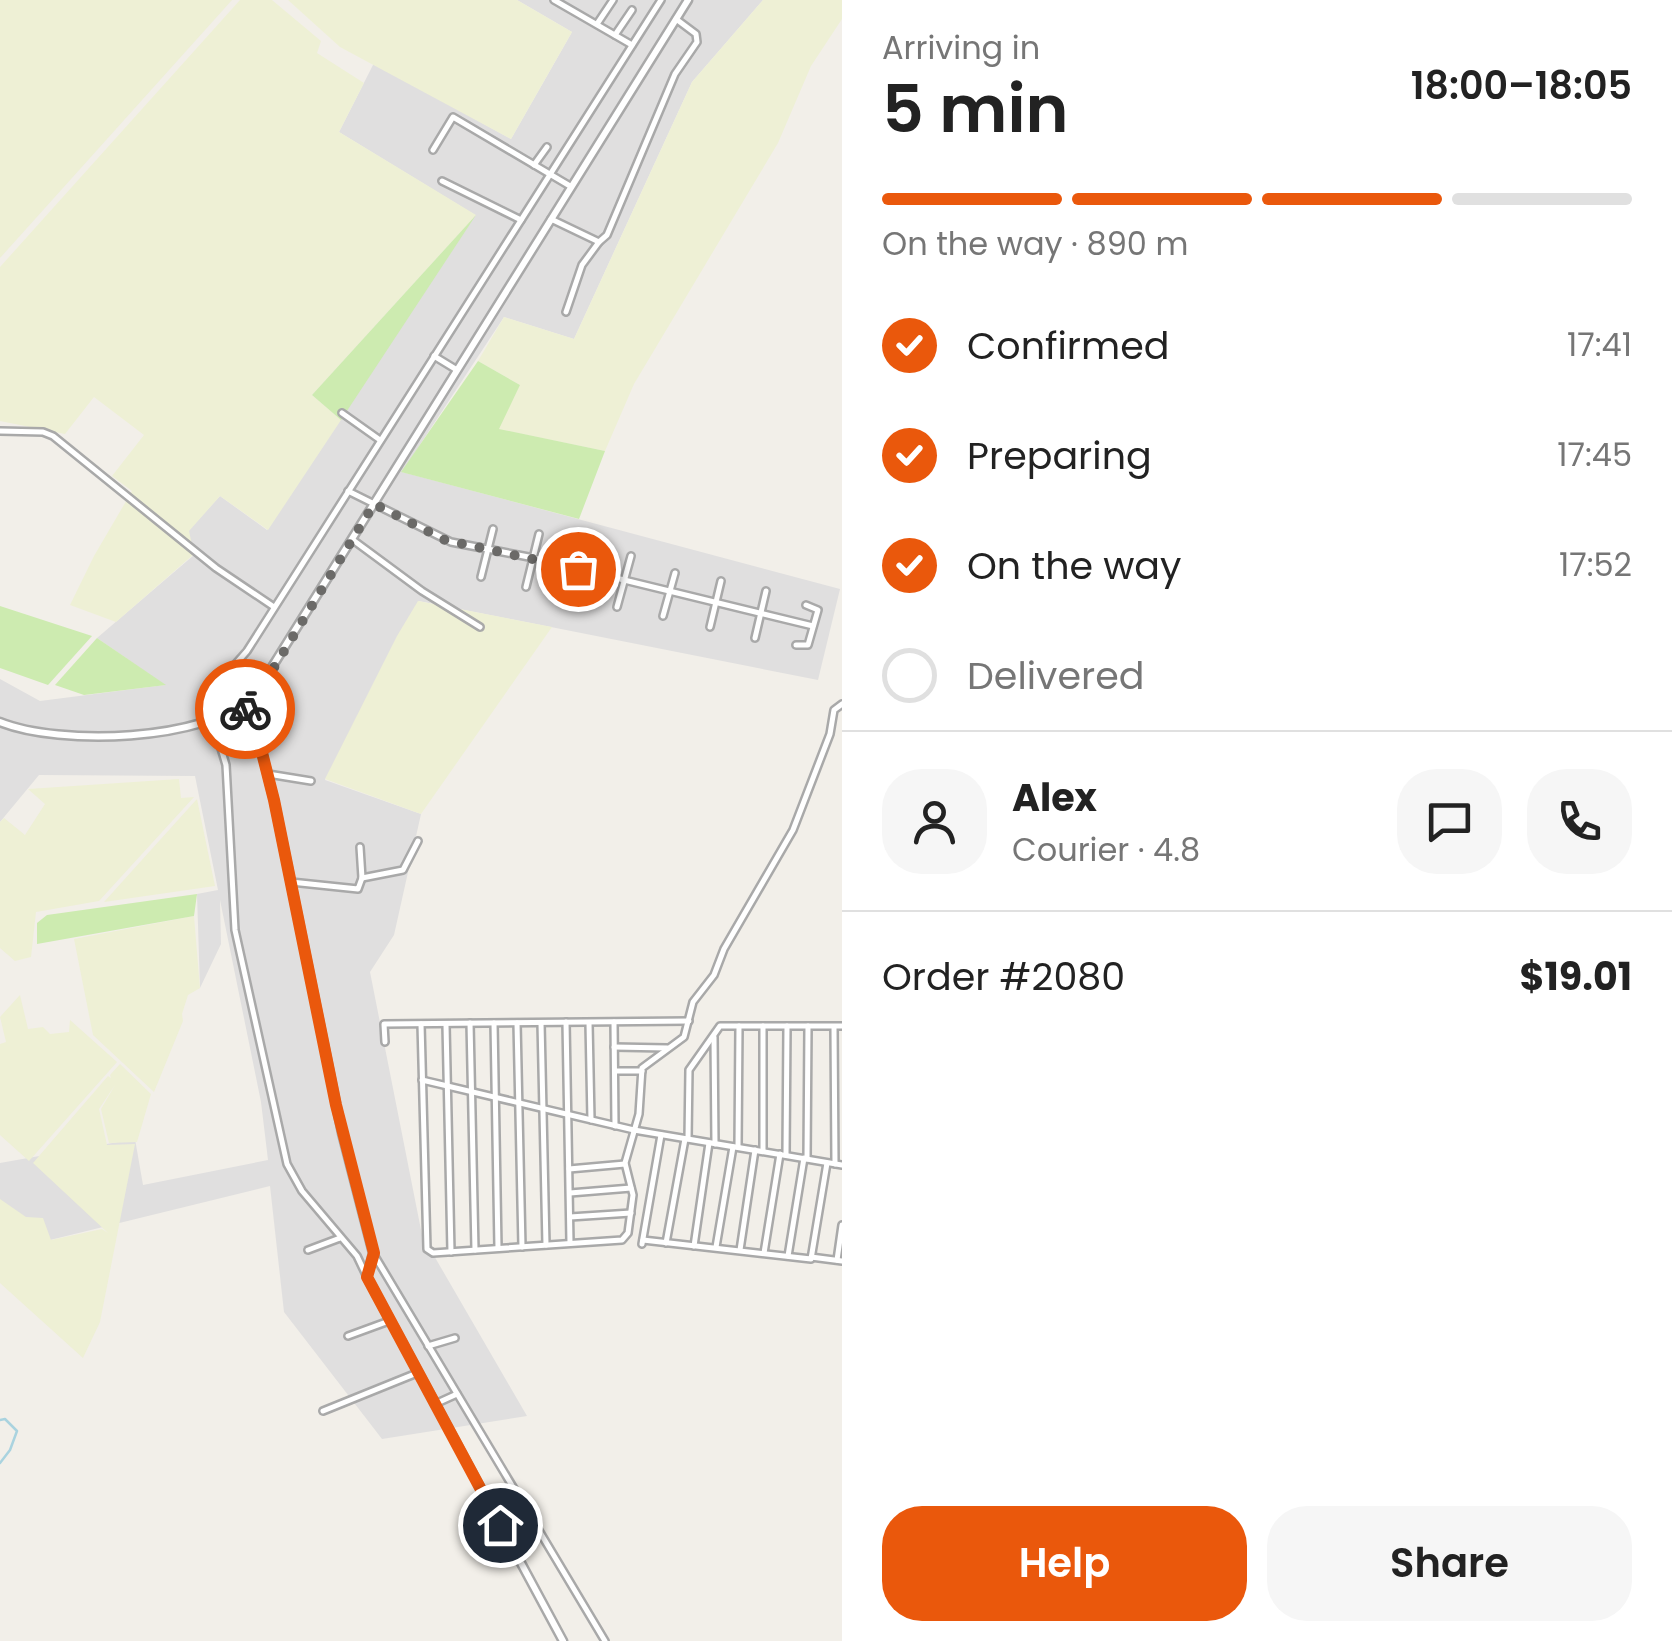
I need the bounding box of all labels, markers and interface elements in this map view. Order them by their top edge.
text: Arriving in [882,25,1040,70]
text: 18:00–18:05 [1411,59,1632,112]
text: 5 min [882,64,1069,155]
text: On the way · 890 m [882,221,1188,266]
icon: check [882,318,937,373]
text: Confirmed [967,319,1169,372]
text: 17:41 [1567,322,1632,367]
icon: check [882,428,937,483]
text: Preparing [967,429,1152,482]
text: 17:45 [1557,432,1632,477]
pin [536,527,621,612]
icon: check [882,538,937,593]
text: On the way [967,539,1181,592]
icon: bag [551,542,606,597]
text: 17:52 [1559,542,1632,587]
text: Delivered [967,649,1144,702]
courier [195,659,295,759]
icon: bike [218,682,273,737]
button: person [882,769,987,874]
button: chat [1397,769,1502,874]
button: phone [1527,769,1632,874]
text: Alex [1012,771,1097,824]
text: Courier · 4.8 [1012,827,1200,872]
text: Order #2080 [882,950,1125,1003]
text: $19.01 [1520,950,1632,1003]
pin [458,1483,543,1568]
icon: home [473,1498,528,1553]
button: Help [882,1506,1247,1621]
button: Share [1267,1506,1632,1621]

